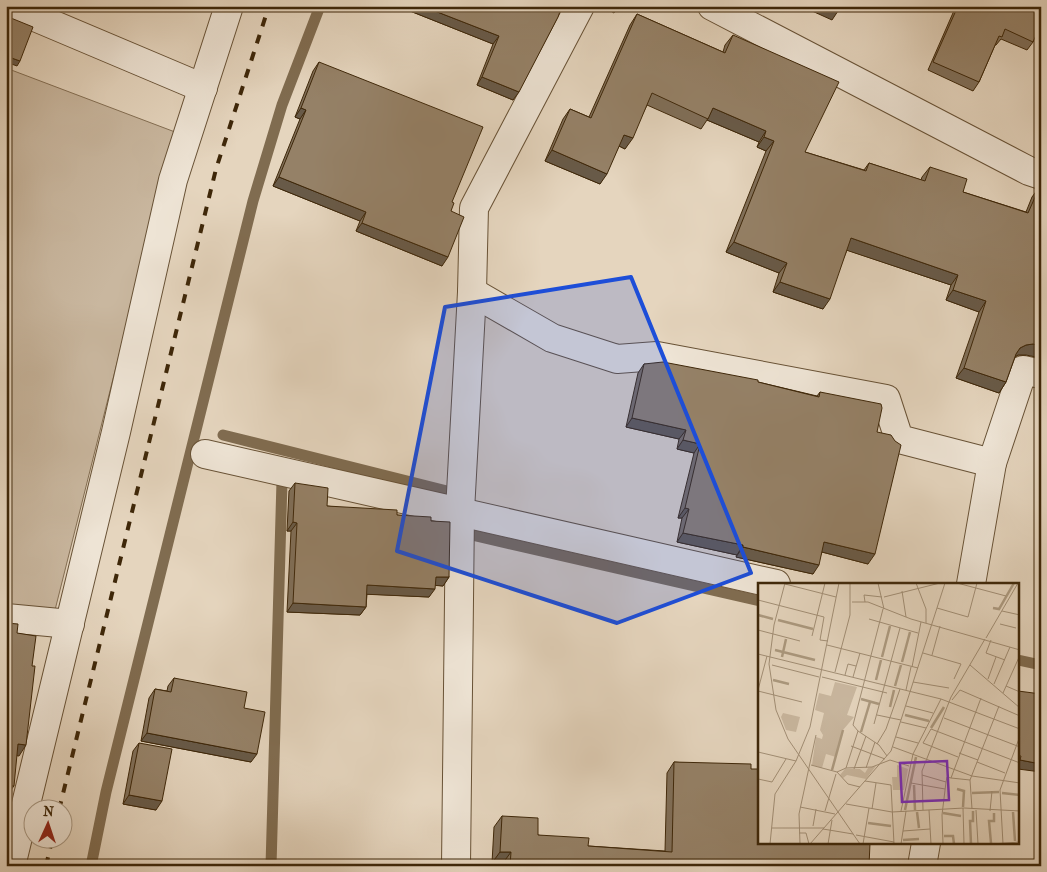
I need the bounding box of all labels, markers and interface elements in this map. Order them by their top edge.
inset map [758,583,1020,844]
north arrow [22,800,72,850]
text: N [43,803,55,820]

